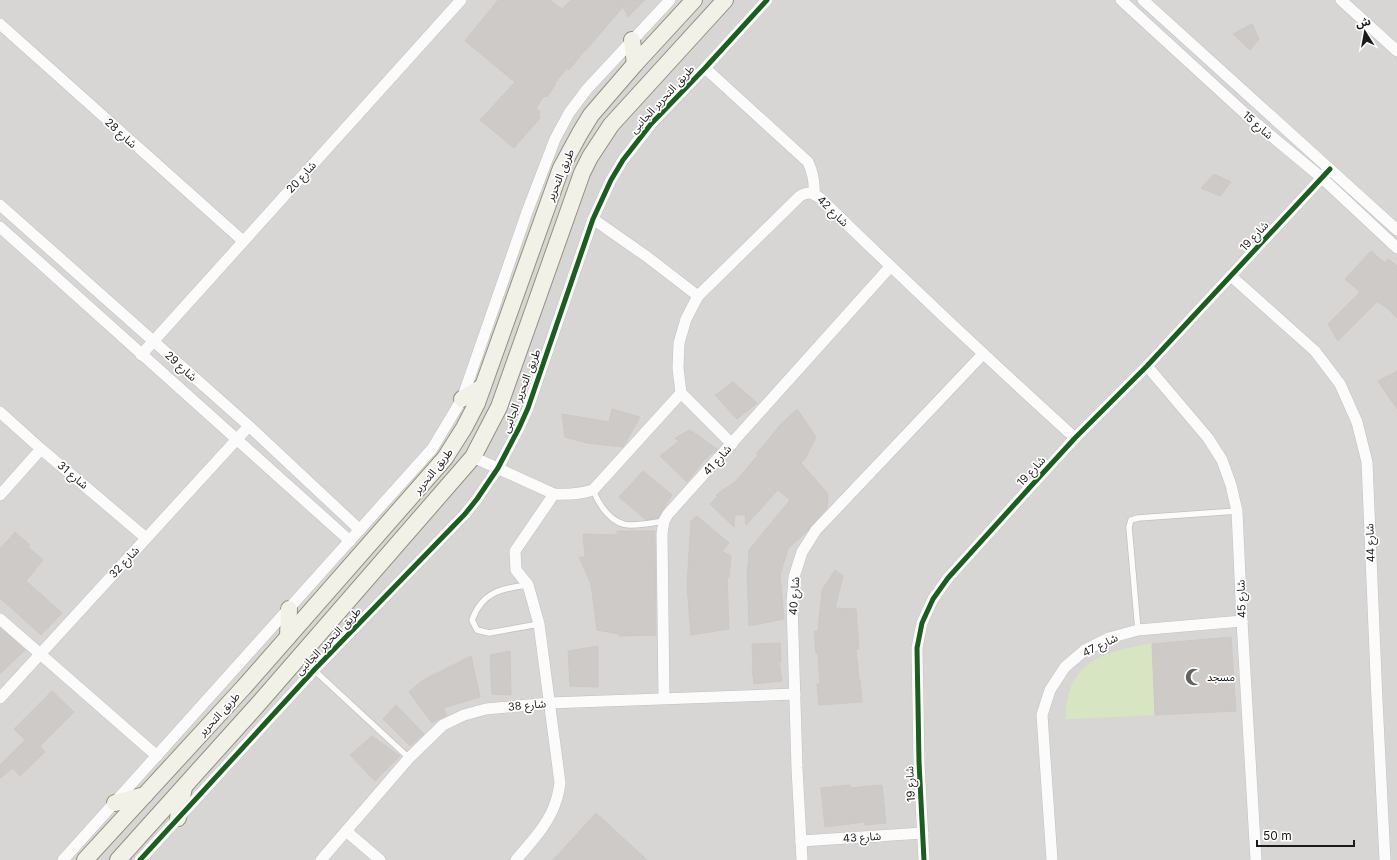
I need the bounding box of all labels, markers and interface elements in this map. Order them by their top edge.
north arrow [1345,12,1385,52]
text: ش [1354,14,1372,30]
street label: طريق التحرير الجانبى [627,62,697,136]
street label: شارع 15 [1239,108,1276,143]
street label: شارع 28 [102,115,140,152]
street label: طريق التحرير [542,147,577,204]
street label: شارع 20 [283,158,320,197]
street label: شارع 42 [814,193,852,230]
street label: شارع 19 [1237,218,1272,255]
street label: طريق التحرير الجانبى [499,347,543,435]
street label: شارع 29 [161,348,200,385]
street label: شارع 41 [700,442,735,479]
street label: طريق التحرير [410,445,456,498]
street label: شارع 19 [1014,453,1049,490]
street label: شارع 31 [54,458,91,493]
street label: شارع 44 [1362,523,1379,563]
street label: شارع 32 [106,543,143,581]
street label: شارع 40 [786,576,803,616]
street label: شارع 45 [1233,579,1250,618]
street label: طريق التحرير الجانبى [292,604,364,678]
street label: شارع 47 [1080,630,1121,660]
mosque icon: مسجد [1184,667,1204,687]
place label: مسجد [1207,670,1235,684]
street label: طريق التحرير [194,689,243,740]
street label: شارع 38 [507,696,547,715]
street label: شارع 19 [902,765,919,802]
scale bar [1257,822,1354,848]
text: 50 m [1263,828,1292,843]
street label: شارع 43 [842,829,882,846]

